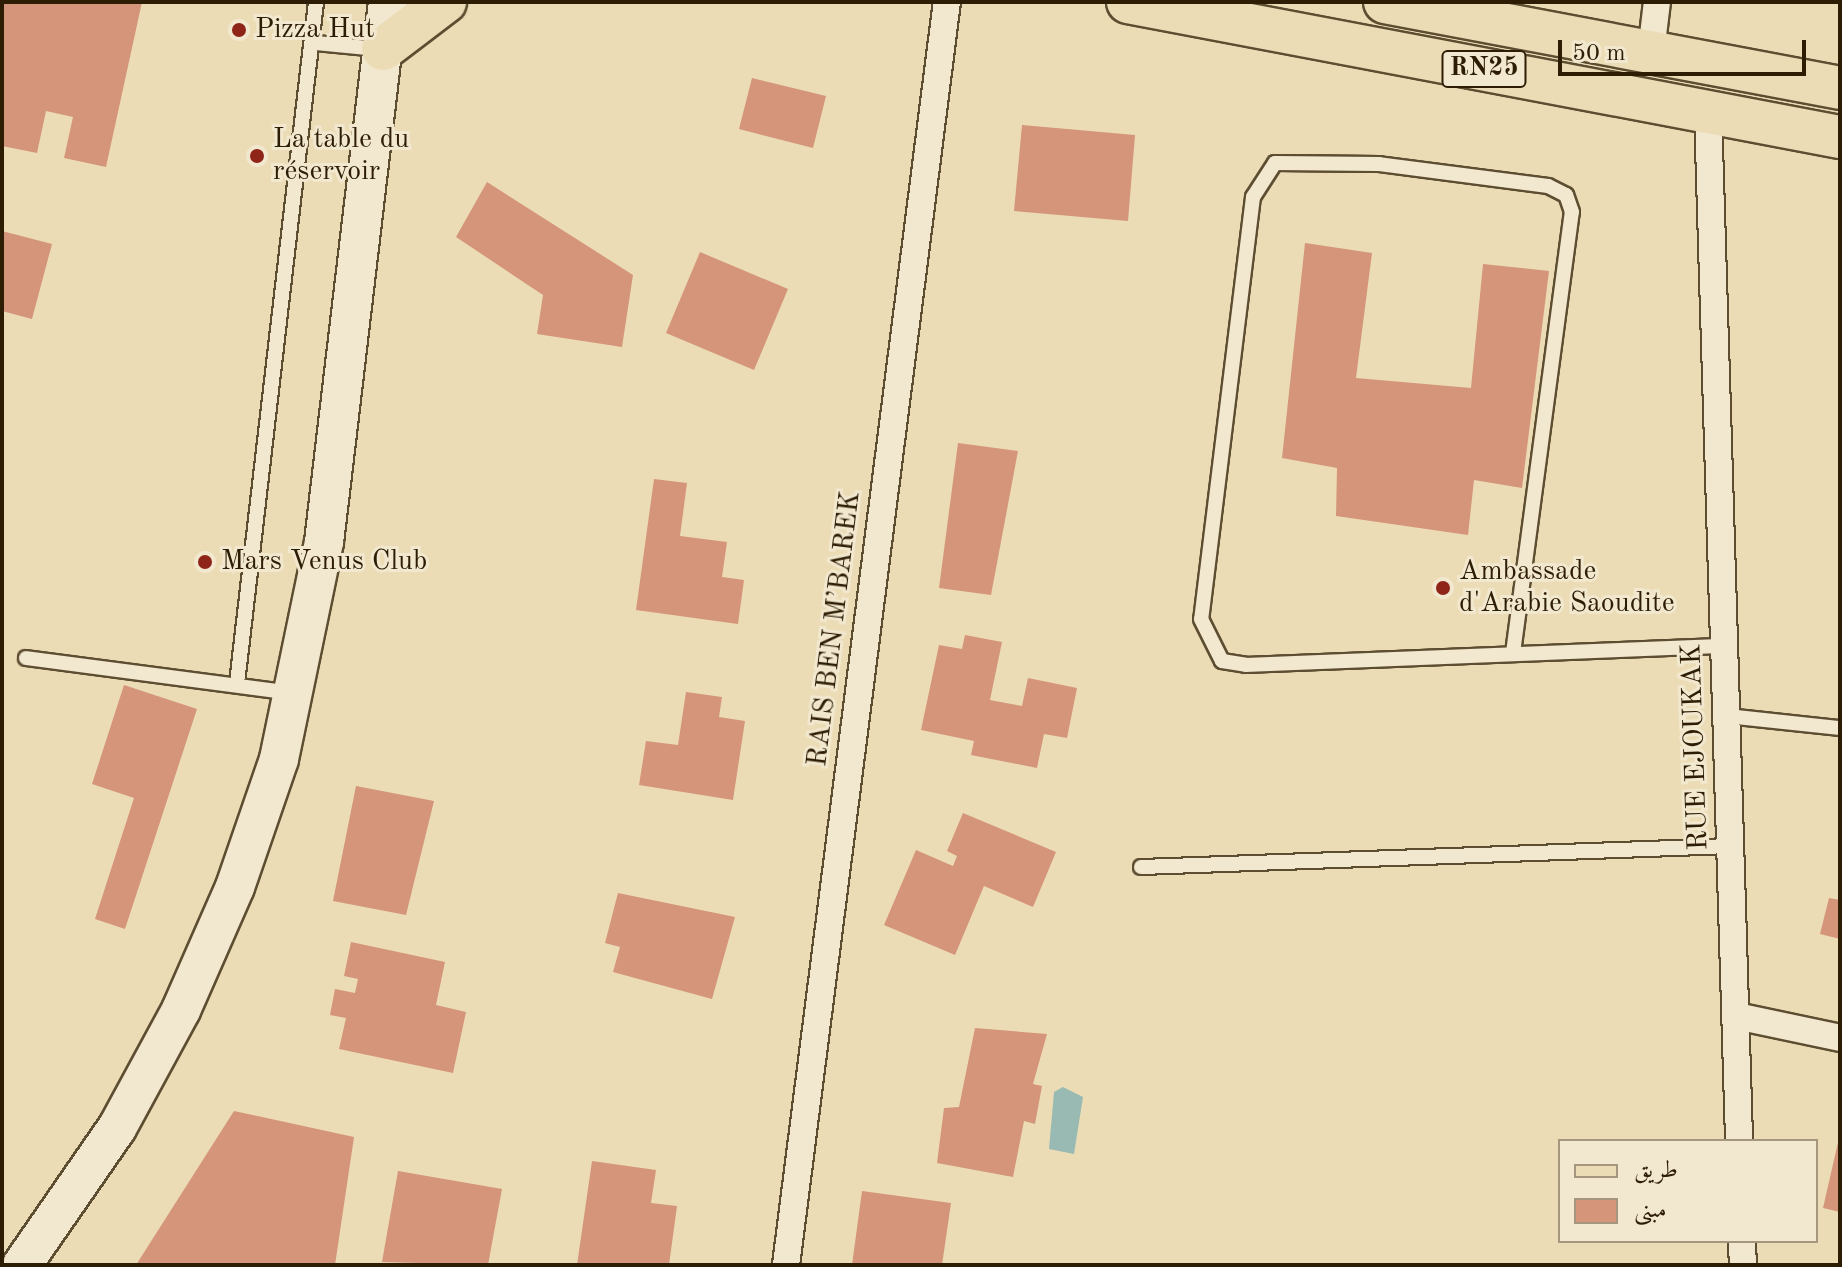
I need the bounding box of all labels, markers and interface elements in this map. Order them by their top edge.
place label: Pizza Hut [255,13,375,47]
marker: Pizza Hut [230,21,248,39]
scale bar [1562,24,1810,74]
text: 50 m [1572,42,1626,66]
road number: RN25 [1440,47,1528,91]
place label: La table du réservoir [273,123,409,189]
marker: La table du réservoir [248,147,266,165]
street label: RAIS BEN M’BAREK [801,489,869,769]
place label: Mars Venus Club [221,545,427,579]
marker: Mars Venus Club [196,553,214,571]
place label: Ambassade d'Arabie Saoudite [1459,555,1675,621]
marker: Ambassade d'Arabie Saoudite [1434,579,1452,597]
street label: RUE EJOUKAK [1676,643,1716,851]
legend [1558,1139,1818,1243]
text: طريق [1634,1159,1678,1183]
text: مبنى [1634,1199,1667,1223]

